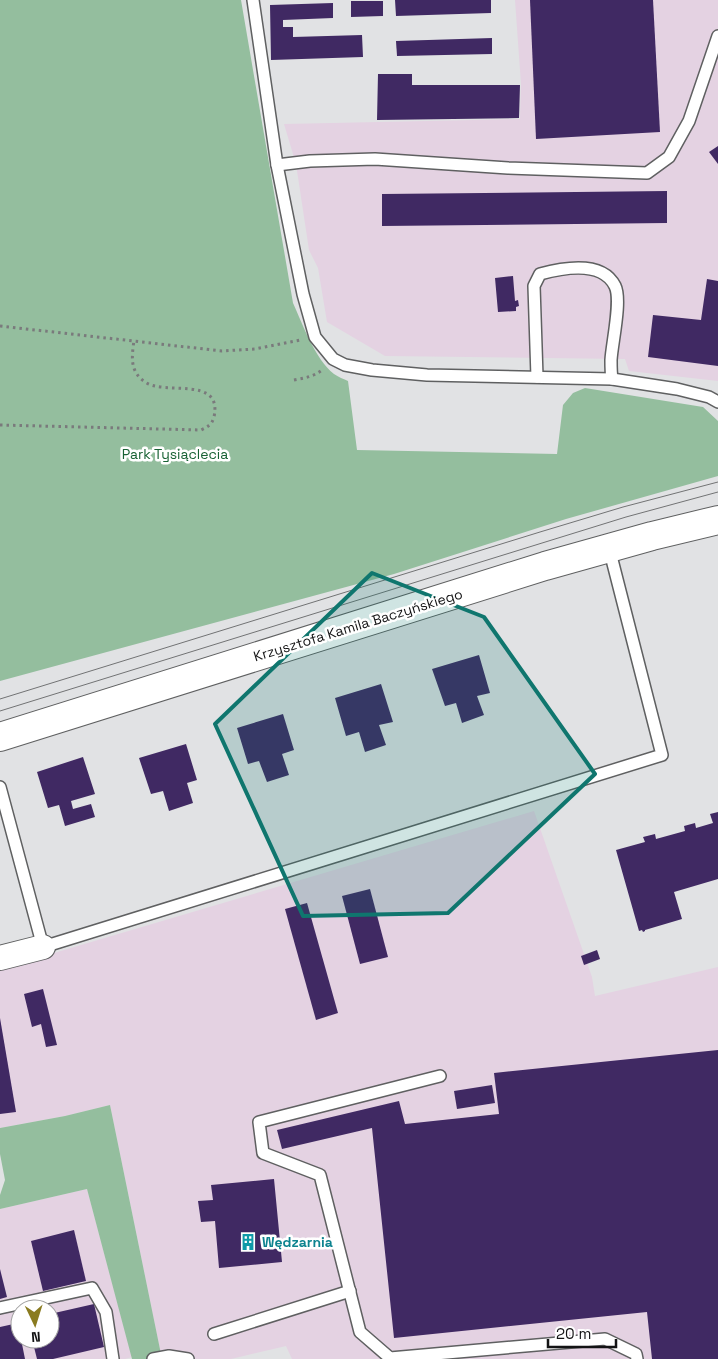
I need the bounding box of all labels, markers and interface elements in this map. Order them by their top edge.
park label: Park Tysiąclecia [122,445,228,463]
street label: Krzysztofa Kamila Baczyńskiego [251,585,465,665]
building icon: Wędzarnia [238,1232,258,1252]
place label: Wędzarnia [262,1233,333,1251]
north arrow [10,1299,60,1349]
scale bar [548,1316,616,1348]
text: 20 m [556,1324,591,1343]
text: N [31,1328,41,1346]

